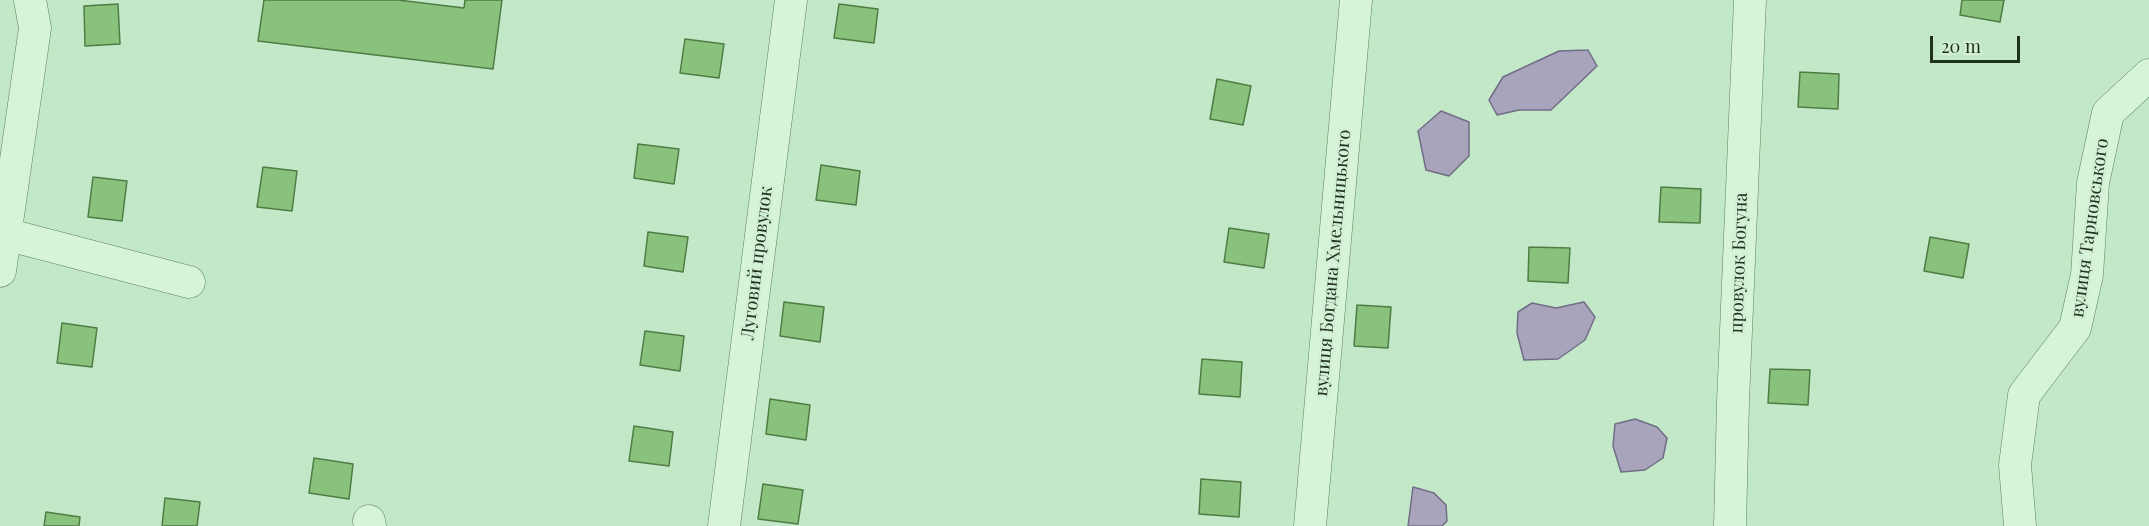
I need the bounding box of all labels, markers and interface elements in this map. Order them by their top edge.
scale bar [1933,24,2023,62]
text: 20 m [1941,34,1981,58]
street label: вулиця Богдана Хмельницького [1311,129,1355,397]
street label: вулиця Тарновського [2067,137,2113,319]
street label: Луговий провулок [737,185,777,341]
street label: провулок Богуна [1726,192,1752,334]

